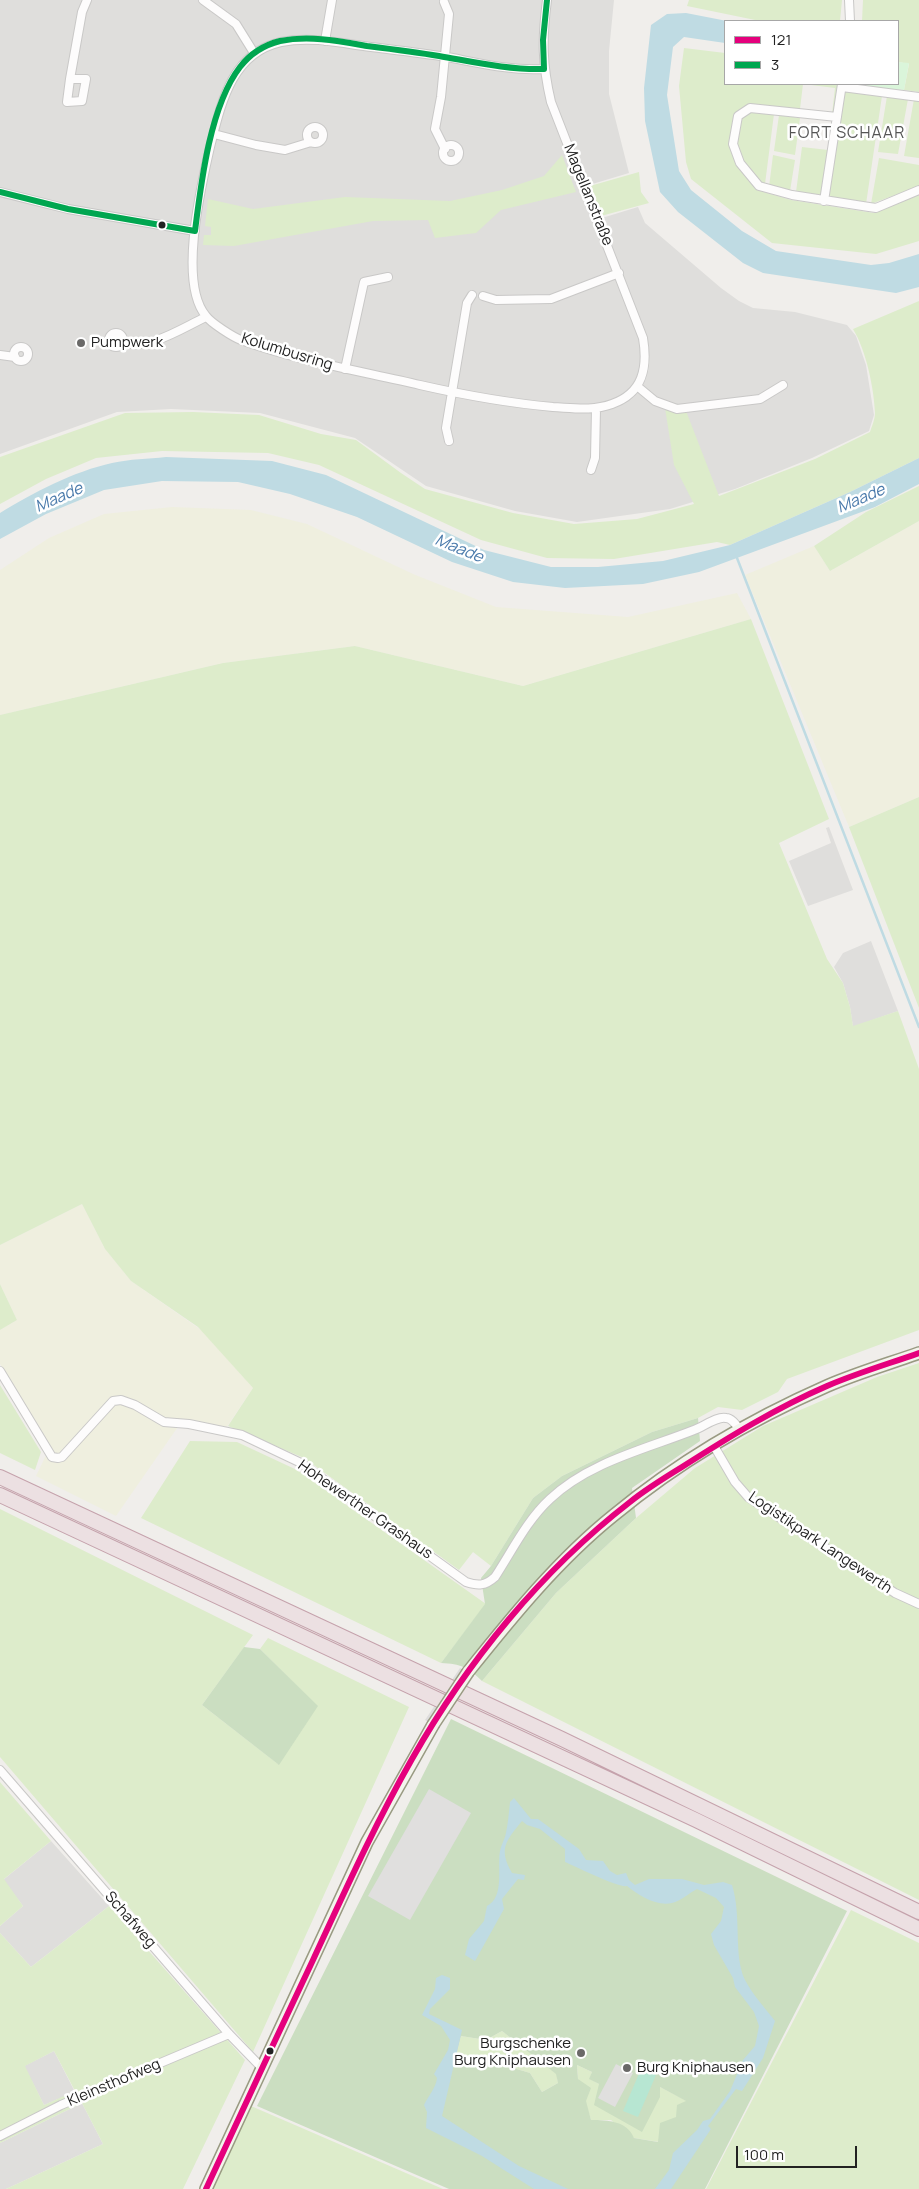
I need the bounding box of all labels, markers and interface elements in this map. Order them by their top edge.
legend [724,20,899,85]
text: 121 [771,29,791,50]
text: 3 [771,54,779,75]
district label: FORT SCHAAR [787,124,907,144]
street label: Magellanstraße [559,142,617,248]
unlabelled marker [157,220,167,230]
street label: Kolumbusring [239,330,335,374]
place label: Pumpwerk [91,334,163,352]
marker: Pumpwerk [75,337,87,349]
water label: Maade [32,479,86,517]
water label: Maade [834,480,888,518]
water label: Maade [432,531,486,567]
street label: Hohewerther Grashaus [294,1457,436,1563]
street label: Logistikpark Langewerth [745,1488,895,1598]
street label: Schafweg [101,1888,159,1952]
place label: Burgschenke Burg Kniphausen [454,2035,571,2070]
unlabelled marker [265,2046,275,2056]
marker: Burgschenke Burg Kniphausen [575,2047,587,2059]
street label: Kleinsthofweg [65,2055,163,2111]
place label: Burg Kniphausen [637,2059,754,2077]
marker: Burg Kniphausen [621,2062,633,2074]
scale bar [739,2136,860,2168]
text: 100 m [744,2144,784,2165]

